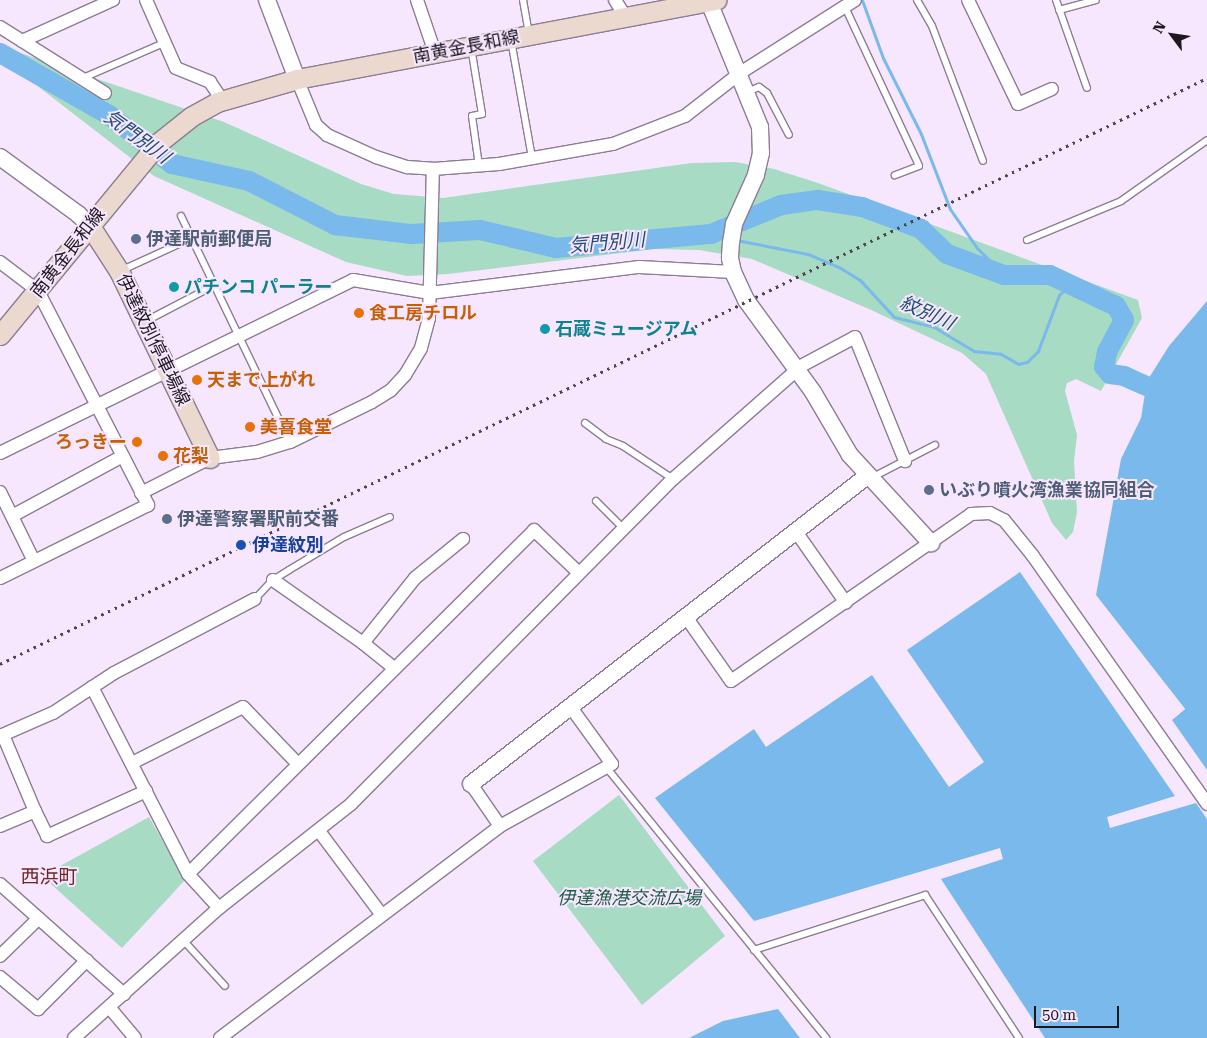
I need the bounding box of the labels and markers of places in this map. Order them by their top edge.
place label: 伊達駅前郵便局 [146,228,272,250]
marker: 伊達駅前郵便局 [130,233,142,245]
place label: パチンコ パーラー [184,276,333,298]
marker: パチンコ パーラー [168,281,180,293]
place label: 食工房チロル [369,302,477,324]
marker: 食工房チロル [353,307,365,319]
place label: 石蔵ミュージアム [555,318,699,340]
marker: 石蔵ミュージアム [539,323,551,335]
place label: 天まで上がれ [207,369,315,391]
marker: 天まで上がれ [191,374,203,386]
place label: 美喜食堂 [260,416,332,438]
marker: 美喜食堂 [244,421,256,433]
place label: ろっきー [55,431,127,453]
marker: ろっきー [131,436,143,448]
place label: 花梨 [173,445,209,467]
marker: 花梨 [157,450,169,462]
place label: いぶり噴火湾漁業協同組合 [939,479,1155,501]
marker: いぶり噴火湾漁業協同組合 [923,484,935,496]
place label: 伊達警察署駅前交番 [177,508,339,530]
marker: 伊達警察署駅前交番 [161,513,173,525]
place label: 伊達紋別 [252,534,324,556]
marker: 伊達紋別 [234,538,248,552]

